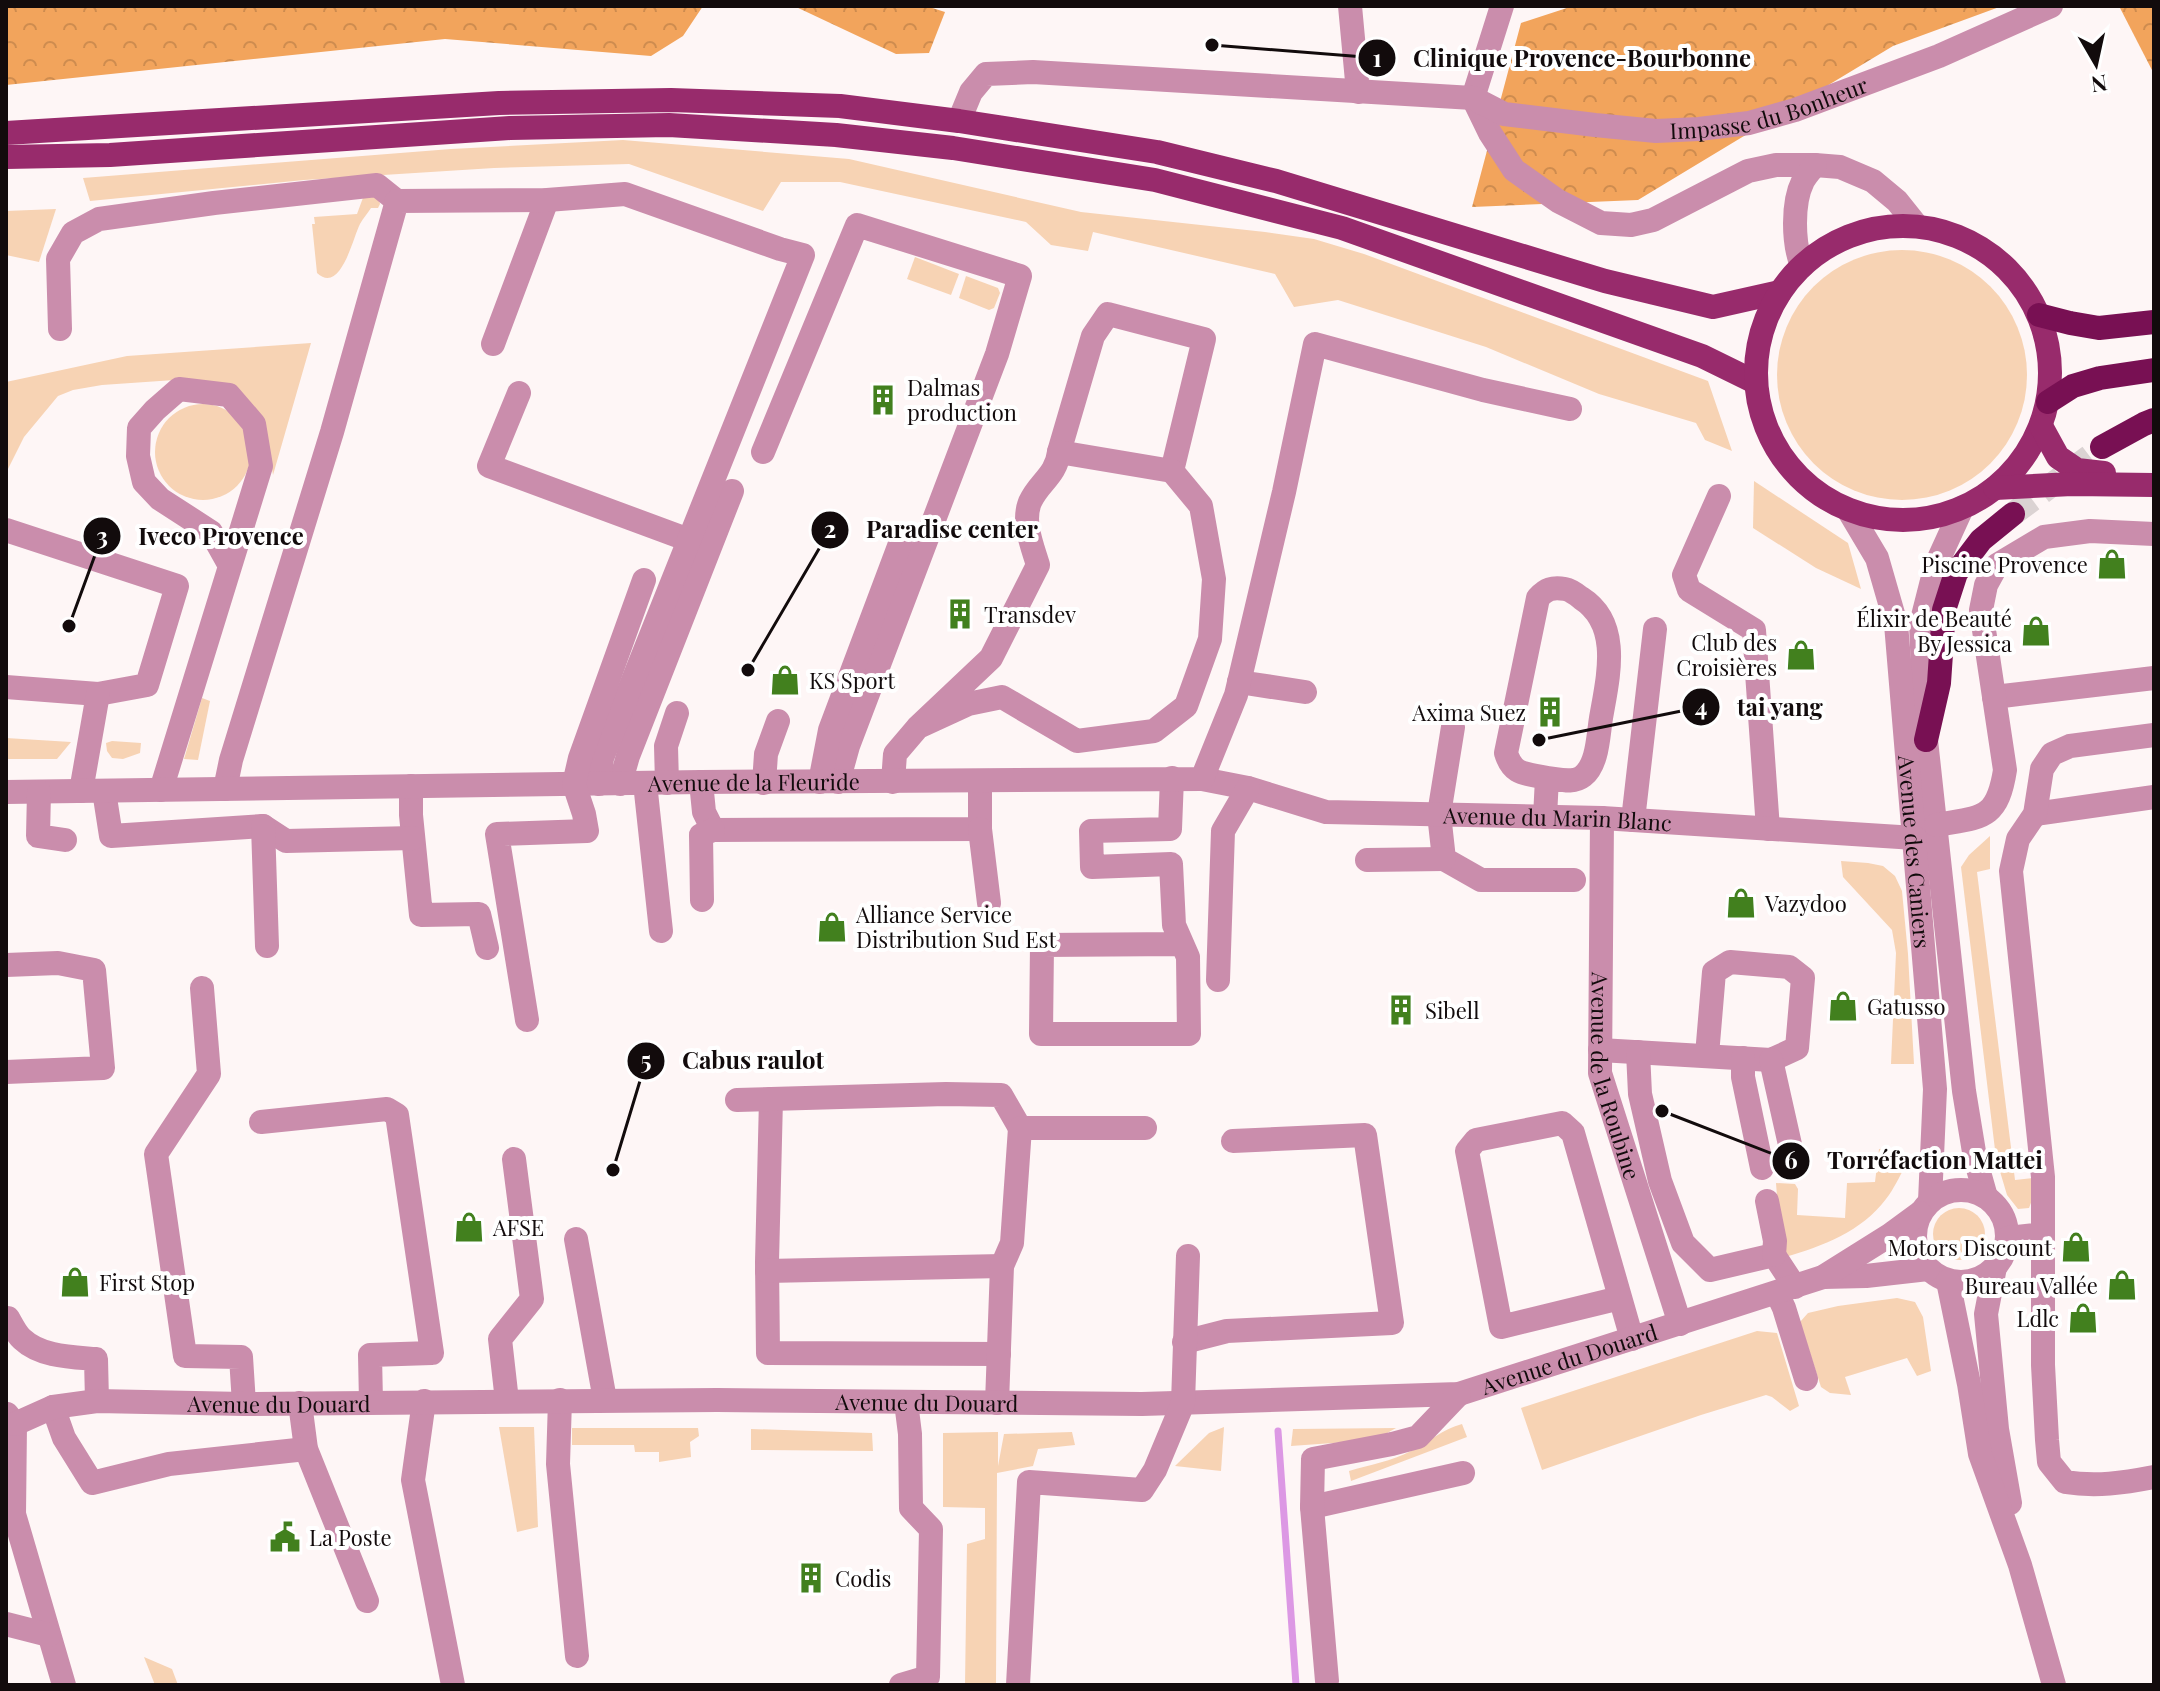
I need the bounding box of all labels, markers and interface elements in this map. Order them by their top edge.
north arrow [2056,24,2136,104]
callout: Clinique Provence-Bourbonne [1357,34,1767,82]
text: 1 [1372,41,1382,73]
text: Clinique Provence-Bourbonne [1413,41,1751,73]
street label: Impasse du Bonheur [1669,69,1872,145]
text: N [2089,69,2109,101]
place label: Dalmas production [907,372,1017,427]
building icon: Dalmas production [866,383,900,417]
callout: Paradise center [810,506,1054,554]
callout: Iveco Provence [82,512,320,560]
text: 2 [824,512,836,544]
text: Paradise center [866,512,1039,544]
text: 3 [96,519,108,551]
text: Iveco Provence [138,519,304,551]
shop icon: Piscine Provence [2095,547,2129,581]
place label: Piscine Provence [1921,549,2088,579]
building icon: Transdev [943,597,977,631]
place label: Transdev [984,599,1076,629]
place label: Élixir de Beauté By Jessica [1856,603,2012,658]
shop icon: Élixir de Beauté By Jessica [2019,614,2053,648]
place label: Club des Croisières [1676,627,1777,682]
shop icon: Club des Croisières [1784,638,1818,672]
shop icon: KS Sport [768,663,802,697]
place label: KS Sport [809,665,896,695]
callout: tai yang [1681,683,1840,731]
text: 4 [1695,690,1707,722]
text: tai yang [1736,690,1824,722]
building icon: Axima Suez [1533,695,1567,729]
place label: Axima Suez [1411,697,1526,727]
street label: Avenue des Caniers [1892,753,1938,950]
street label: Avenue de la Fleuride [647,766,860,798]
street label: Avenue du Marin Blanc [1442,800,1673,837]
shop icon: Vazydoo [1724,886,1758,920]
place label: Vazydoo [1764,888,1847,918]
place label: Alliance Service Distribution Sud Est [855,899,1057,954]
shop icon: Alliance Service Distribution Sud Est [815,910,849,944]
street label: Avenue de la Roubine [1585,971,1648,1183]
shop icon: Gatusso [1826,989,1860,1023]
place label: Gatusso [1867,991,1946,1021]
building icon: Sibell [1384,993,1418,1027]
place label: Sibell [1425,995,1479,1025]
callout: Cabus raulot [626,1037,840,1085]
text: 5 [640,1043,652,1075]
text: Cabus raulot [682,1043,825,1075]
callout: Torréfaction Mattei [1771,1137,2059,1185]
text: 6 [1784,1143,1798,1175]
text: Torréfaction Mattei [1827,1143,2043,1175]
shop icon: AFSE [452,1210,486,1244]
place label: AFSE [492,1212,544,1242]
shop icon: Motors Discount [2059,1230,2093,1264]
place label: Motors Discount [1888,1232,2053,1262]
shop icon: First Stop [58,1265,92,1299]
place label: First Stop [99,1267,195,1297]
shop icon: Bureau Vallée [2105,1268,2139,1302]
place label: Bureau Vallée [1964,1270,2098,1300]
shop icon: Ldlc [2066,1301,2100,1335]
place label: Ldlc [2017,1303,2059,1333]
street label: Avenue du Douard [1476,1316,1661,1401]
street label: Avenue du Douard [834,1386,1019,1418]
street label: Avenue du Douard [186,1388,371,1419]
public building icon: La Poste [268,1520,302,1554]
place label: La Poste [309,1522,392,1552]
building icon: Codis [794,1561,828,1595]
place label: Codis [835,1563,891,1593]

